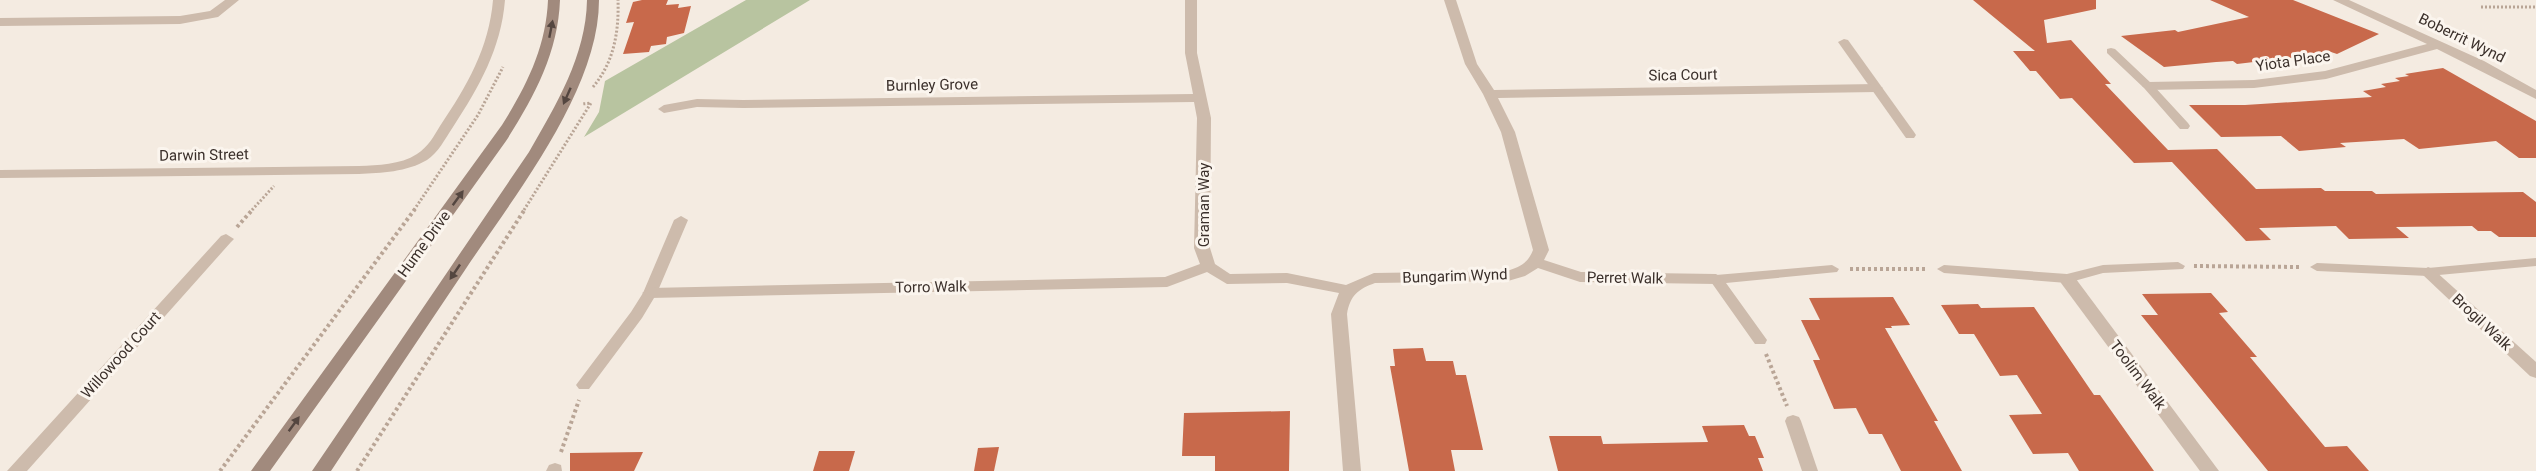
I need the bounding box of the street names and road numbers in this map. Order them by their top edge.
street label: Boberrit Wynd [2416,9,2508,67]
street label: Yiota Place [2255,47,2331,75]
street label: Sica Court [1648,65,1718,85]
street label: Burnley Grove [886,75,978,95]
street label: Darwin Street [159,145,249,165]
street label: Graman Way [1195,163,1213,247]
street label: Hume Drive [394,207,454,281]
street label: Bungarim Wynd [1402,265,1508,287]
street label: Perret Walk [1587,268,1664,288]
street label: Torro Walk [895,277,967,297]
street label: Brogil Walk [2449,290,2516,354]
street label: Willowood Court [77,308,165,402]
street label: Toolim Walk [2106,337,2170,413]

